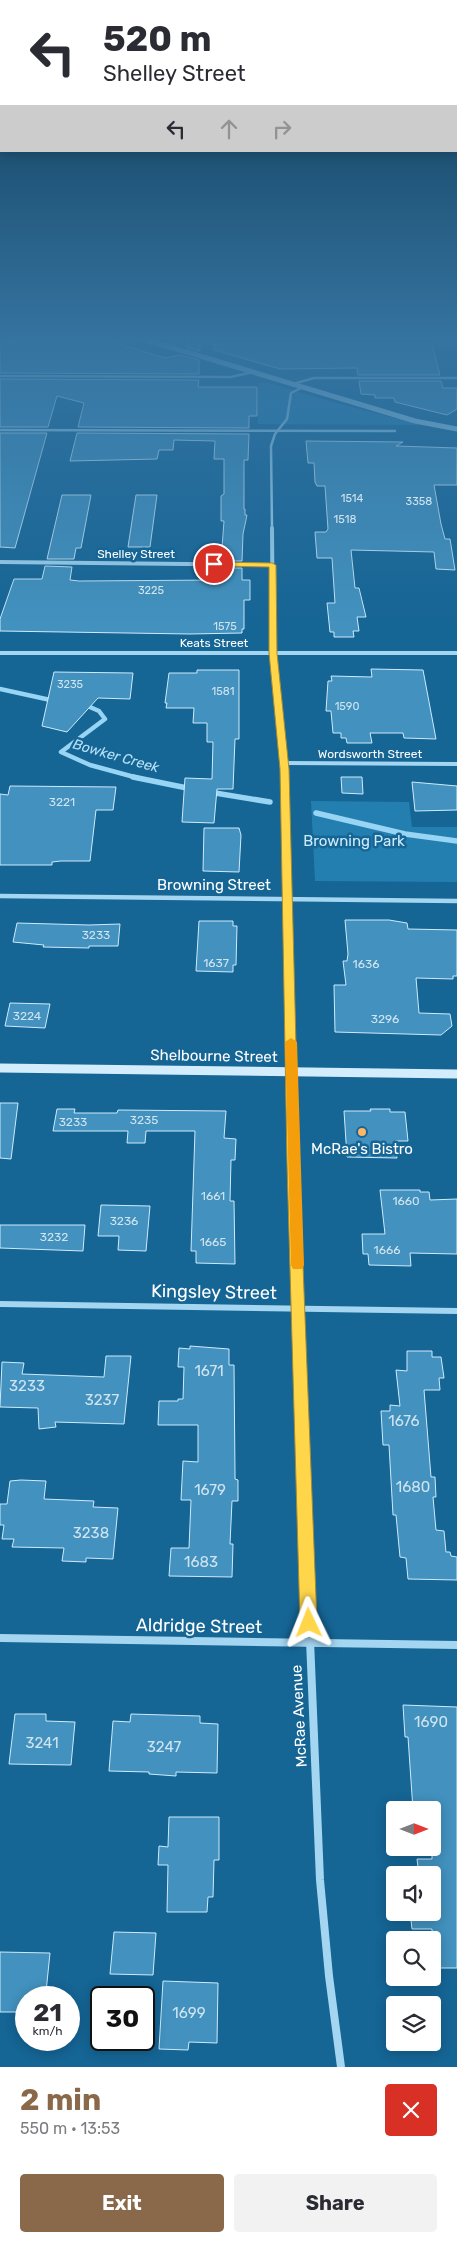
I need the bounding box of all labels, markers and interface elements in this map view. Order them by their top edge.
text: 520 m [103,18,212,60]
icon: left [20,20,85,85]
text: Shelley Street [103,60,246,87]
icon: left [162,115,190,143]
icon: ahead [215,115,243,143]
icon: right [268,115,296,143]
house number: 1514 [341,492,363,505]
house number: 3358 [406,495,432,508]
house number: 1518 [334,513,356,526]
pin [193,543,235,585]
street label: Shelley Street [97,547,175,561]
icon: arrive [200,550,228,578]
house number: 3225 [138,584,164,597]
house number: 1575 [213,620,237,633]
street label: Keats Street [180,636,249,650]
house number: 3235 [57,678,84,691]
house number: 1581 [212,685,234,698]
house number: 1590 [335,700,359,713]
water label: Bowker Creek [71,736,162,777]
street label: Wordsworth Street [318,747,422,761]
house number: 3221 [49,795,75,809]
park label: Browning Park [303,832,405,850]
street label: Browning Street [157,876,271,894]
house number: 3233 [82,928,110,942]
house number: 1637 [203,956,229,970]
house number: 1636 [353,957,379,971]
house number: 3224 [13,1009,42,1023]
house number: 3296 [371,1012,399,1026]
street label: Shelbourne Street [150,1046,278,1066]
house number: 3235 [130,1113,158,1127]
house number: 3233 [59,1115,87,1129]
marker: McRae's Bistro [356,1126,368,1138]
place label: McRae's Bistro [311,1140,413,1158]
house number: 1661 [201,1189,225,1203]
house number: 1660 [392,1194,420,1208]
house number: 3236 [110,1214,138,1228]
house number: 3232 [40,1230,68,1244]
house number: 1665 [200,1235,226,1249]
house number: 1666 [374,1243,400,1257]
street label: Kingsley Street [151,1280,277,1304]
house number: 1671 [194,1362,224,1380]
house number: 3233 [9,1377,45,1395]
house number: 3237 [85,1391,120,1409]
house number: 1676 [388,1412,420,1430]
house number: 1680 [396,1478,430,1496]
house number: 1679 [194,1481,226,1499]
house number: 3238 [73,1524,109,1542]
house number: 1683 [184,1553,218,1571]
position arrow [282,1596,334,1648]
street label: Aldridge Street [136,1614,262,1638]
street label: McRae Avenue [287,1664,311,1768]
house number: 1690 [414,1713,448,1731]
house number: 3241 [25,1734,59,1752]
house number: 3247 [147,1738,182,1756]
north arrow [386,1801,441,1856]
map controls [386,1801,441,2051]
button: sound [386,1866,441,1921]
button: search [386,1931,441,1986]
speed limit sign: 30 [90,1986,155,2051]
button: layers [386,1996,441,2051]
text: 21 [33,1998,62,2027]
house number: 1699 [172,2004,206,2022]
text: km/h [33,2024,62,2038]
text: 2 min [20,2082,101,2118]
button: close [385,2084,437,2136]
text: 550 m · 13:53 [20,2119,120,2138]
button: Exit [20,2174,224,2232]
button: Share [234,2174,437,2232]

